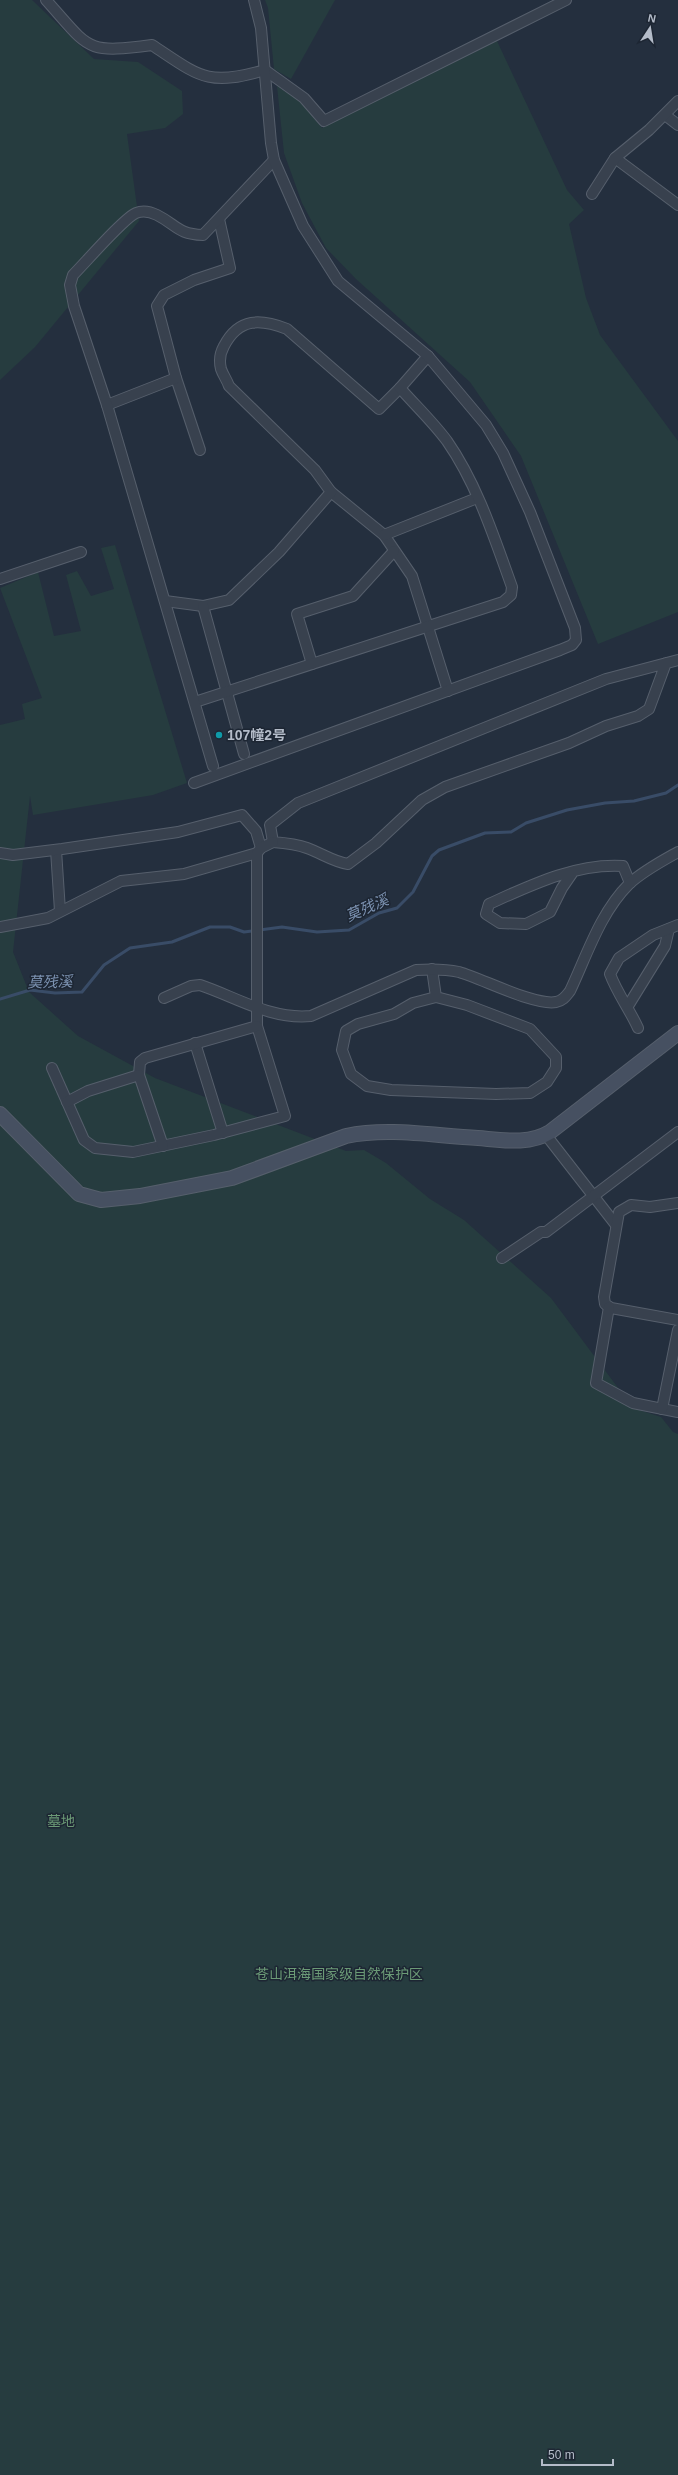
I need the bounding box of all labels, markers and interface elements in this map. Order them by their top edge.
north arrow [630,8,670,48]
text: N [647,12,657,25]
place label: 107幢2号 [227,727,286,743]
marker: 107幢2号 [214,730,224,740]
water label: 莫残溪 [343,890,393,924]
water label: 莫残溪 [27,973,75,990]
park label: 墓地 [47,1813,75,1829]
park label: 苍山洱海国家级自然保护区 [255,1966,423,1982]
scale bar [542,2441,613,2467]
text: 50 m [548,2448,575,2462]

